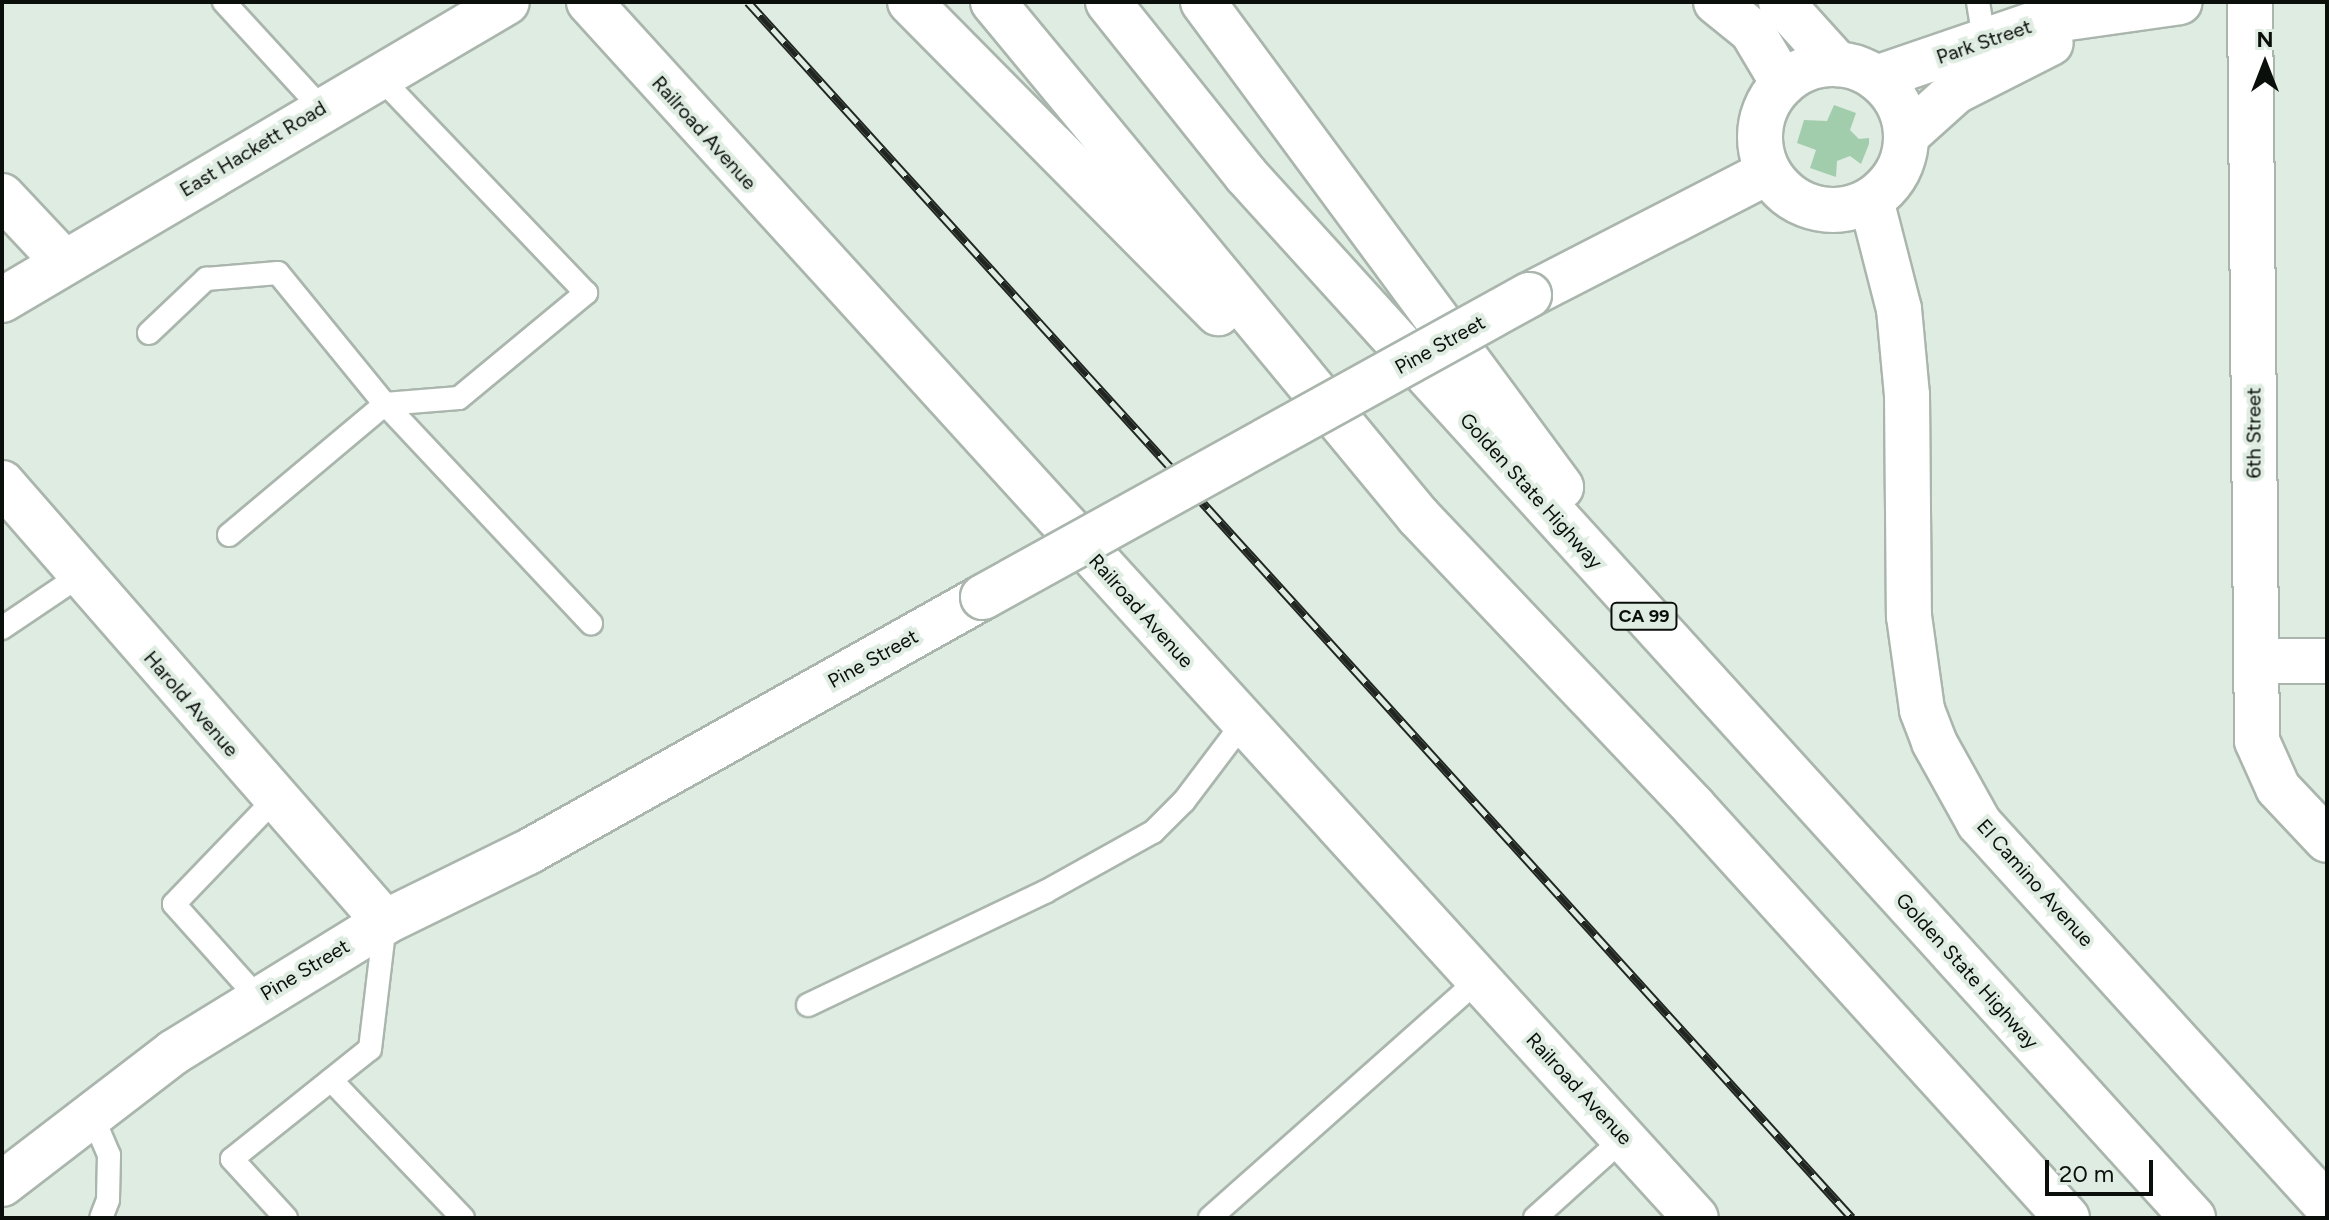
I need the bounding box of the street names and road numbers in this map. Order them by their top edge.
street label: Park Street [1933,15,2035,69]
street label: Railroad Avenue [647,71,761,195]
street label: East Hackett Road [176,96,330,202]
street label: Pine Street [1391,310,1489,380]
street label: 6th Street [2242,388,2266,478]
street label: Golden State Highway [1455,408,1607,574]
street label: Railroad Avenue [1084,549,1198,673]
road number: CA 99 [1610,602,1678,630]
street label: Pine Street [824,624,922,694]
street label: Harold Avenue [139,646,243,762]
street label: El Camino Avenue [1972,814,2098,952]
street label: Golden State Highway [1891,888,2043,1054]
street label: Pine Street [256,934,354,1006]
street label: Railroad Avenue [1521,1028,1637,1150]

